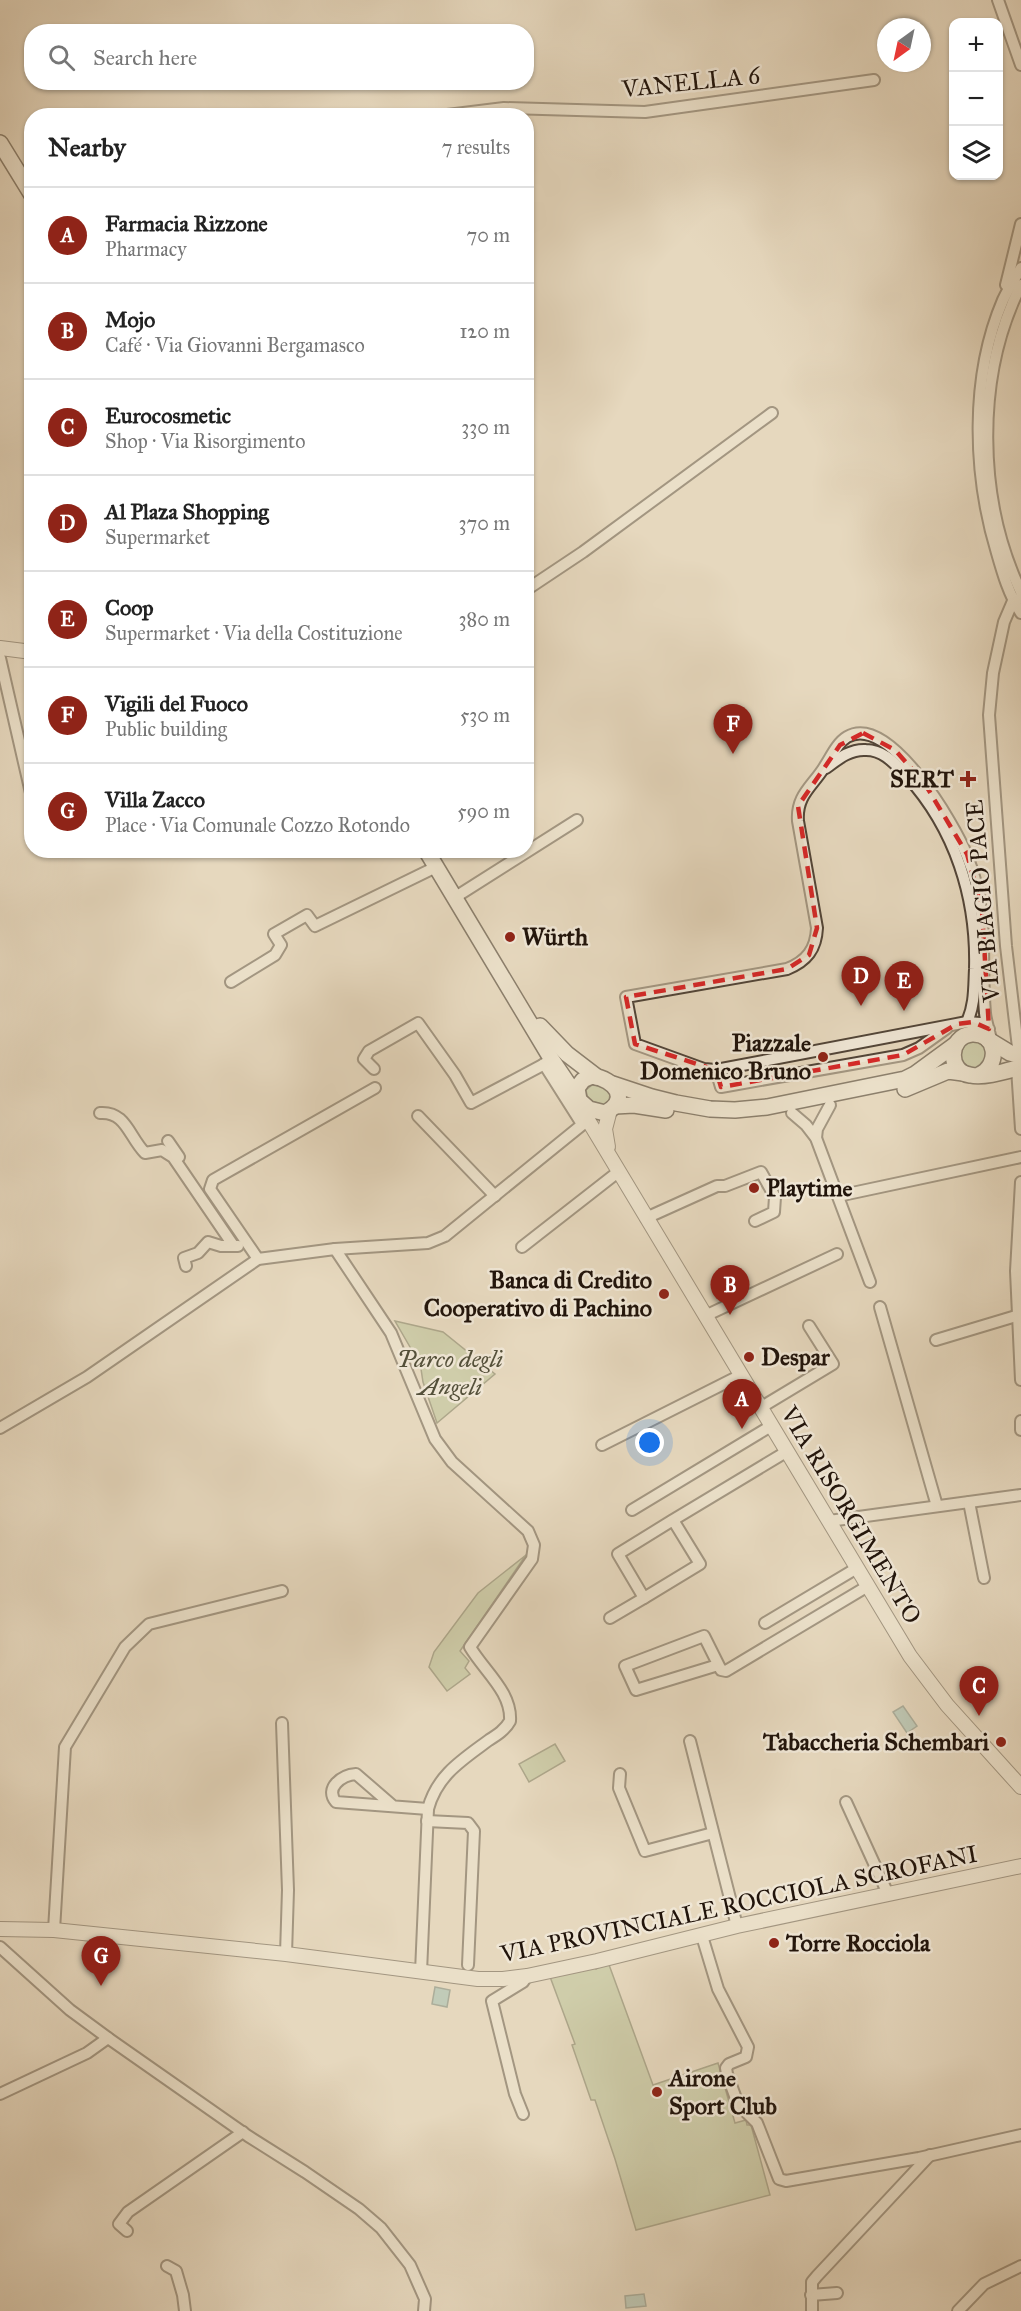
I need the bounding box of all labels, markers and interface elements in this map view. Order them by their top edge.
north arrow [877,18,931,72]
map controls [949,18,1003,180]
button: + [949,18,1003,72]
search box [24,24,534,90]
icon: search [45,41,78,74]
text: Search here [93,44,197,71]
street label: VANELLA 6 [619,60,762,104]
button: − [949,72,1003,126]
button: layers [949,126,1003,180]
text: Nearby [48,131,126,163]
text: 7 results [442,135,510,159]
text: Farmacia Rizzone [105,210,268,237]
text: A [61,223,74,247]
text: 70 m [467,223,510,247]
text: Pharmacy [105,237,187,261]
text: Mojo [105,306,155,333]
text: B [61,319,74,343]
text: 120 m [459,319,510,343]
text: Café · Via Giovanni Bergamasco [105,333,365,357]
text: Eurocosmetic [105,402,231,429]
text: C [61,415,74,439]
text: 330 m [461,415,510,439]
text: Shop · Via Risorgimento [105,429,305,453]
text: Al Plaza Shopping [105,498,269,525]
text: D [60,511,75,535]
text: 370 m [459,511,510,535]
text: Supermarket [105,525,210,549]
text: Coop [105,594,154,621]
text: E [60,607,75,631]
text: 380 m [459,607,510,631]
text: Supermarket · Via della Costituzione [105,621,403,645]
text: Vigili del Fuoco [105,690,248,717]
text: F [61,703,74,727]
text: 530 m [460,703,510,727]
pin: F [714,704,752,754]
text: Public building [105,717,227,741]
place label: SERT [890,764,955,794]
marker: SERT [959,770,977,788]
text: Villa Zacco [105,786,205,813]
text: G [60,799,75,823]
text: 590 m [457,799,510,823]
street label: VIA BIAGIO PACE [959,799,1007,1004]
text: Place · Via Comunale Cozzo Rotondo [105,813,410,837]
place label: Würth [522,922,589,952]
marker: Würth [503,930,517,944]
pin: D [842,956,880,1006]
pin: E [884,962,924,1011]
place label: Piazzale Domenico Bruno [640,1028,811,1086]
marker: Piazzale Domenico Bruno [816,1050,830,1064]
place label: Playtime [766,1173,852,1203]
marker: Playtime [747,1181,761,1195]
place label: Banca di Credito Cooperativo di Pachino [424,1265,652,1323]
pin: B [710,1266,750,1315]
marker: Banca di Credito Cooperativo di Pachino [657,1287,671,1301]
place label: Despar [761,1342,831,1372]
park label: Parco degli Angeli [397,1344,503,1402]
marker: Despar [742,1350,756,1364]
pin: A [722,1380,762,1429]
street label: VIA RISORGIMENTO [774,1400,928,1629]
your location [635,1428,664,1457]
pin: C [960,1666,998,1716]
place label: Tabaccheria Schembari [762,1727,989,1757]
marker: Tabaccheria Schembari [994,1735,1008,1749]
street label: VIA PROVINCIALE ROCCIOLA SCROFANI [497,1839,980,1970]
place label: Torre Rocciola [785,1928,931,1958]
pin: G [82,1936,120,1986]
marker: Torre Rocciola [767,1936,781,1950]
place label: Airone Sport Club [667,2063,777,2121]
marker: Airone Sport Club [650,2085,664,2099]

